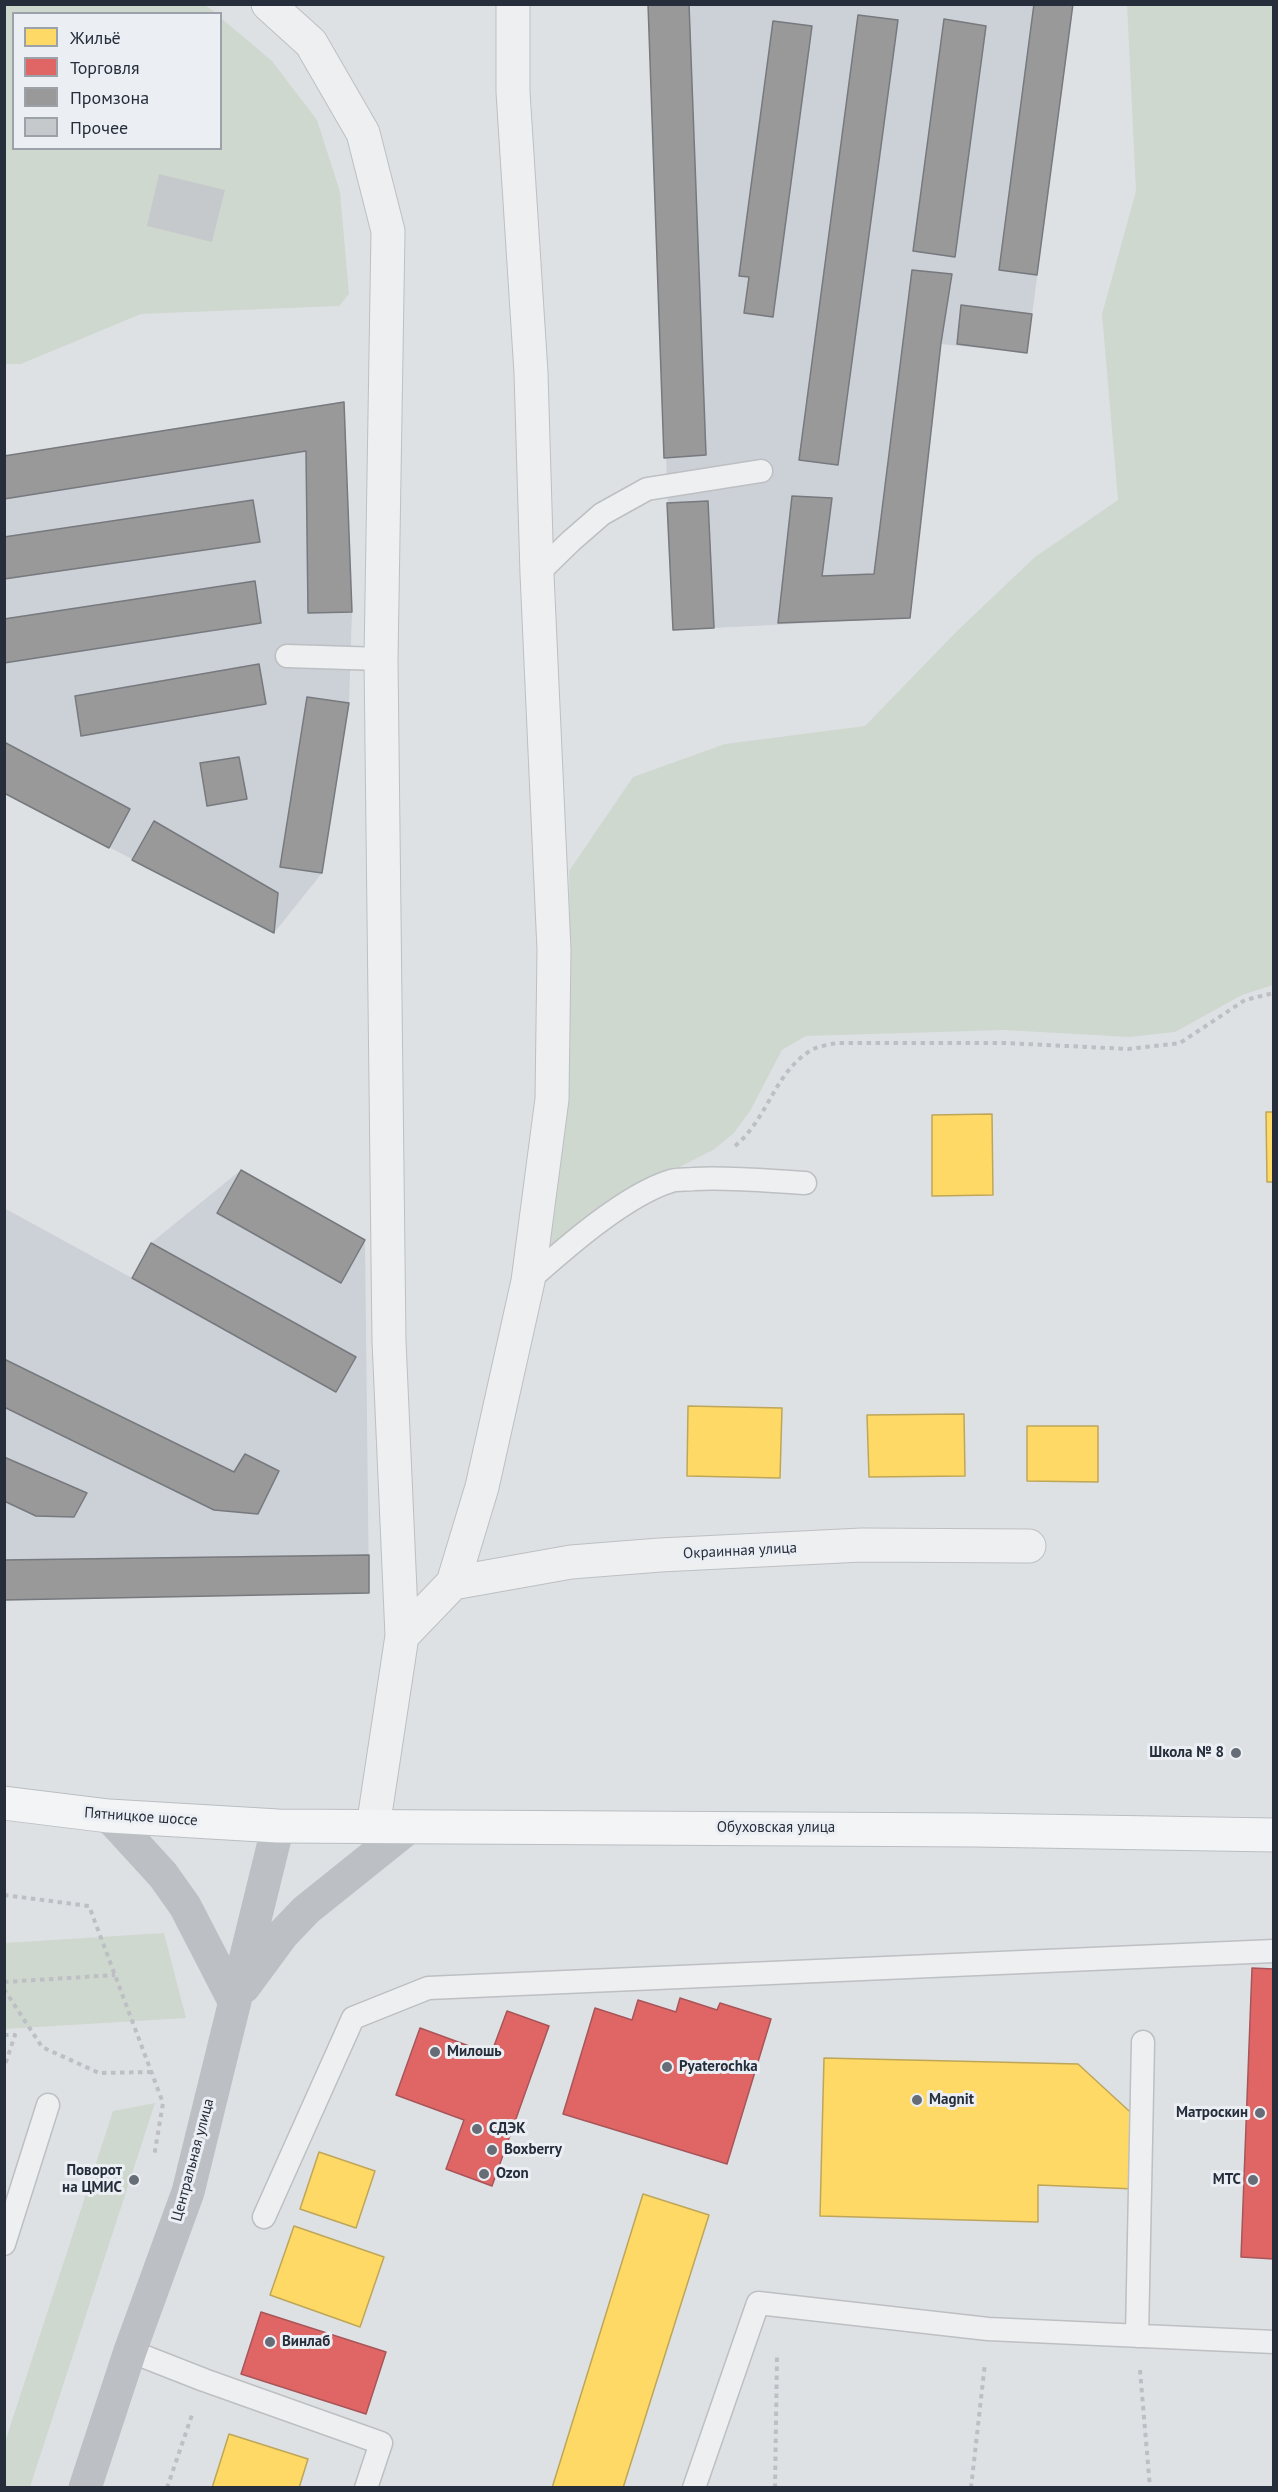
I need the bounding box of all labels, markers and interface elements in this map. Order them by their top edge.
legend [12,12,222,150]
text: Жильё [70,26,121,49]
text: Торговля [70,56,140,79]
text: Промзона [70,86,149,109]
text: Прочее [70,116,128,139]
street label: Окраинная улица [683,1539,797,1563]
place label: Школа № 8 [1149,1744,1224,1762]
marker: Школа № 8 [1229,1746,1243,1760]
street label: Пятницкое шоссе [84,1804,198,1830]
street label: Обуховская улица [717,1819,835,1837]
place label: Милошь [447,2043,502,2061]
marker: Милошь [428,2045,442,2059]
place label: Pyaterochka [679,2058,758,2076]
marker: Pyaterochka [660,2060,674,2074]
place label: Magnit [929,2091,974,2109]
marker: Magnit [910,2093,924,2107]
street label: Центральная улица [168,2097,218,2223]
place label: Матроскин [1176,2104,1248,2122]
marker: Матроскин [1253,2106,1267,2120]
place label: СДЭК [489,2120,525,2138]
marker: СДЭК [470,2122,484,2136]
place label: Boxberry [504,2141,562,2159]
marker: Boxberry [485,2143,499,2157]
place label: Поворот на ЦМИС [62,2162,122,2197]
place label: Ozon [496,2165,529,2183]
marker: Ozon [477,2167,491,2181]
place label: МТС [1213,2171,1241,2189]
marker: Поворот на ЦМИС [127,2173,141,2187]
marker: МТС [1246,2173,1260,2187]
place label: Винлаб [282,2333,330,2351]
marker: Винлаб [263,2335,277,2349]

